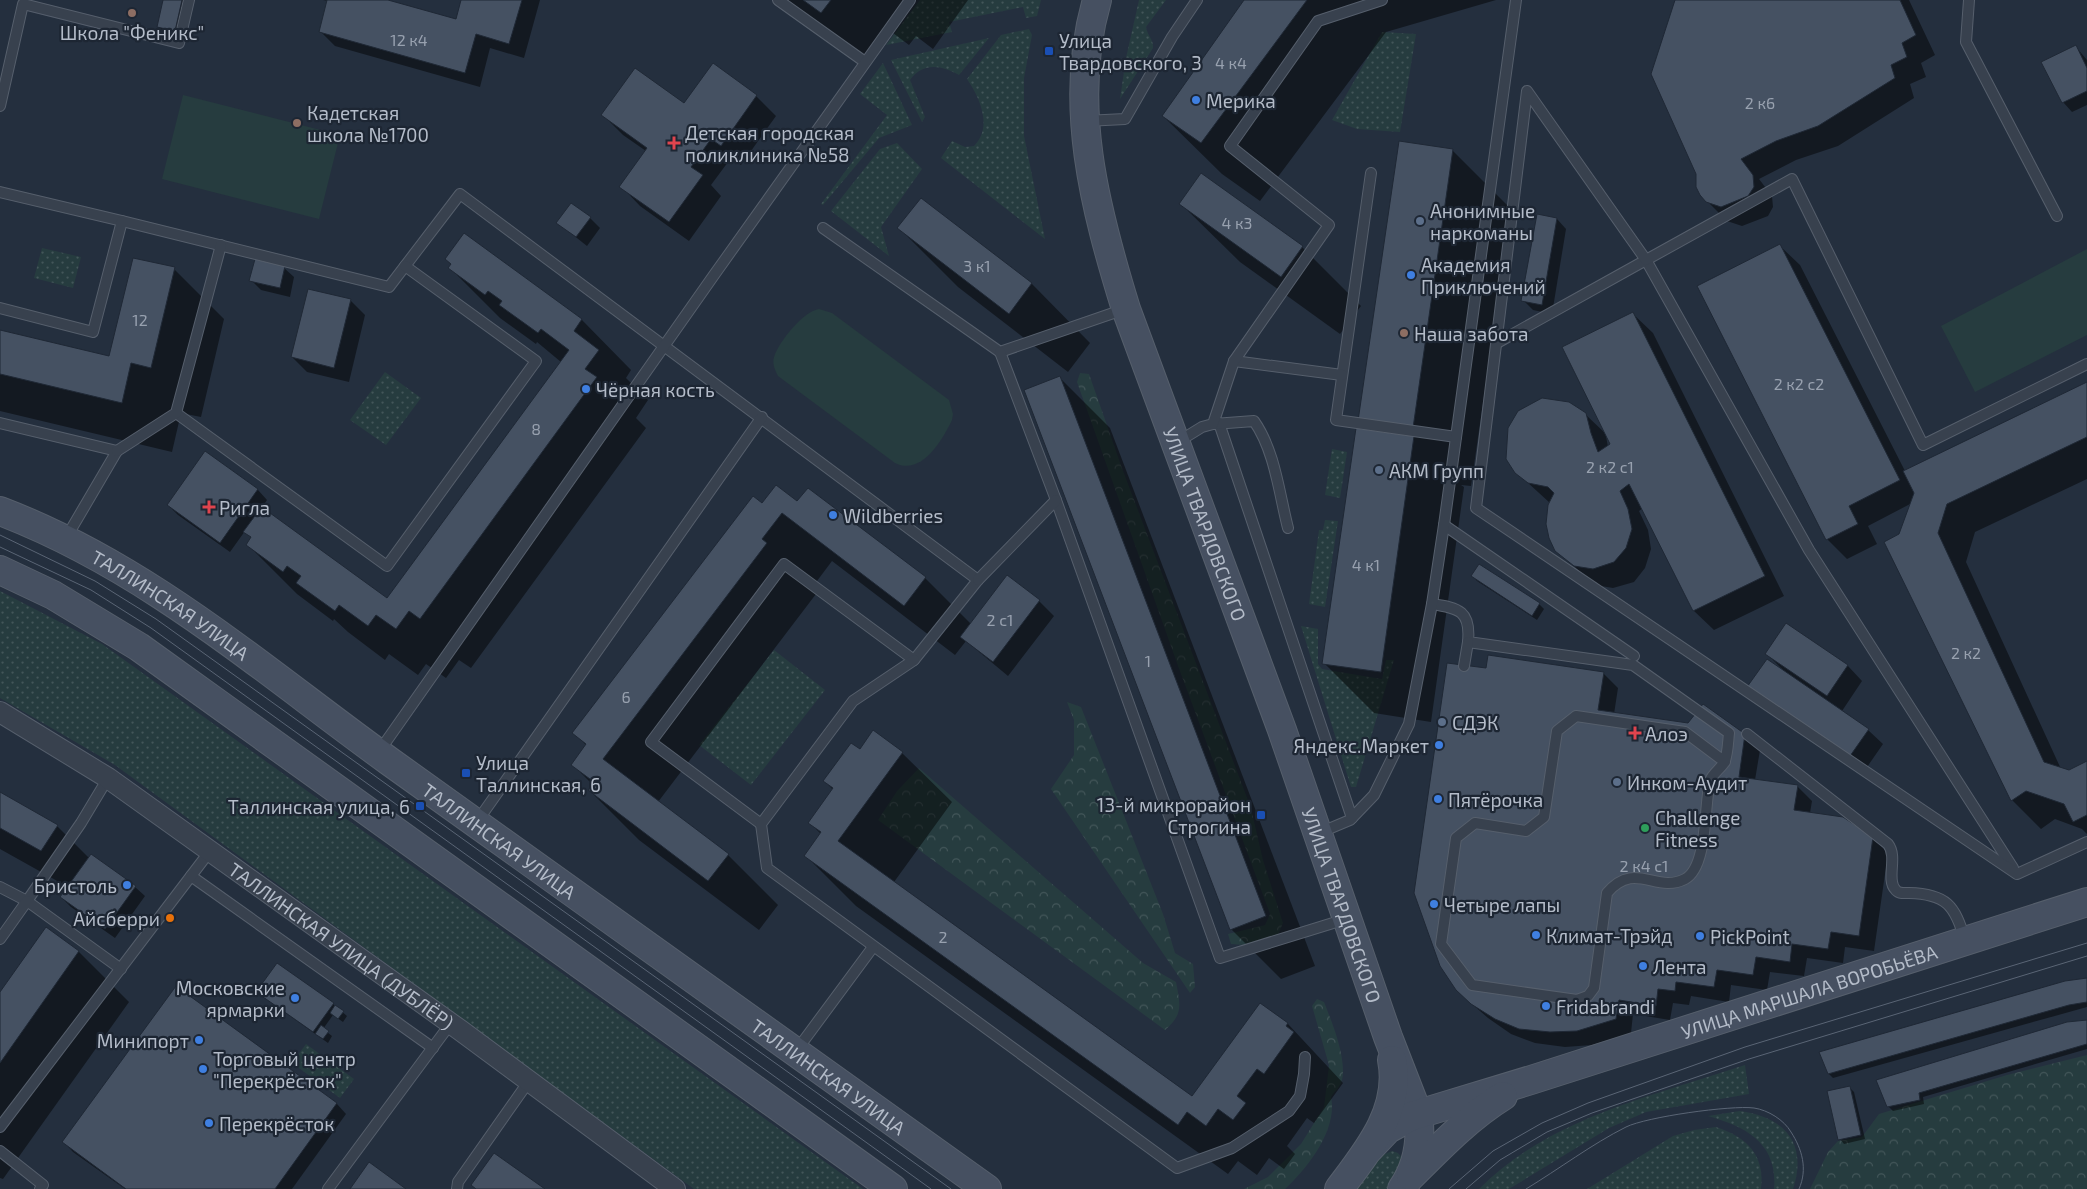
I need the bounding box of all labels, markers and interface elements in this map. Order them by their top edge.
marker: Школа "Феникс" [126,7,138,19]
place label: Школа "Феникс" [60,21,204,44]
place label: Улица Твардовского, 3 [1059,29,1202,74]
house number: 12 к4 [390,30,428,49]
marker: Улица Твардовского, 3 [1043,45,1055,57]
house number: 4 к4 [1215,53,1247,72]
place label: Мерика [1206,89,1276,112]
house number: 2 к6 [1745,93,1775,112]
marker: Мерика [1190,94,1202,106]
place label: Кадетская школа №1700 [307,101,429,146]
marker: Кадетская школа №1700 [291,117,303,129]
place label: Детская городская поликлиника №58 [685,121,854,166]
marker: Детская городская поликлиника №58 [667,136,681,150]
place label: Анонимные наркоманы [1430,199,1535,244]
house number: 4 к3 [1222,213,1252,232]
marker: Анонимные наркоманы [1414,215,1426,227]
place label: Академия Приключений [1421,253,1546,298]
house number: 3 к1 [963,256,991,275]
marker: Академия Приключений [1405,269,1417,281]
house number: 12 [132,310,148,329]
place label: Наша забота [1414,322,1529,345]
marker: Наша забота [1398,327,1410,339]
house number: 2 к2 с2 [1774,374,1824,393]
place label: Чёрная кость [596,378,715,401]
marker: Чёрная кость [580,383,592,395]
house number: 8 [531,419,541,438]
street label: УЛИЦА ТВАРДОВСКОГО [1159,424,1252,624]
house number: 2 к2 с1 [1586,457,1634,476]
place label: АКМ Групп [1389,459,1484,483]
marker: АКМ Групп [1373,464,1385,476]
place label: Ригла [219,496,270,519]
marker: Ригла [203,501,215,513]
place label: Wildberries [843,504,943,527]
marker: Wildberries [827,509,839,521]
street label: ТАЛЛИНСКАЯ УЛИЦА [88,544,254,664]
house number: 4 к1 [1352,555,1380,574]
house number: 2 с1 [987,610,1013,629]
house number: 2 к2 [1951,643,1981,662]
house number: 1 [1145,651,1151,670]
house number: 6 [621,687,631,706]
place label: СДЭК [1452,711,1498,734]
marker: СДЭК [1436,716,1448,728]
place label: Алоэ [1645,722,1688,745]
marker: Алоэ [1629,727,1641,739]
place label: Яндекс.Маркет [1294,734,1429,757]
marker: Яндекс.Маркет [1433,739,1445,751]
place label: Улица Таллинская, 6 [476,751,601,796]
marker: Улица Таллинская, 6 [460,767,472,779]
place label: Инком-Аудит [1627,771,1747,795]
marker: Инком-Аудит [1611,776,1623,788]
street label: ТАЛЛИНСКАЯ УЛИЦА [418,777,581,903]
place label: Пятёрочка [1448,788,1543,811]
place label: 13-й микрорайон Строгина [1097,793,1251,838]
marker: Пятёрочка [1432,793,1444,805]
place label: Таллинская улица, 6 [228,795,410,819]
marker: Таллинская улица, 6 [414,800,426,812]
street label: УЛИЦА ТВАРДОВСКОГО [1298,804,1387,1006]
place label: Challenge Fitness [1655,806,1741,851]
marker: 13-й микрорайон Строгина [1255,809,1267,821]
marker: Challenge Fitness [1639,822,1651,834]
house number: 2 к4 с1 [1620,856,1668,875]
street label: ТАЛЛИНСКАЯ УЛИЦА (ДУБЛЁР) [225,857,459,1034]
place label: Бристоль [34,874,117,897]
marker: Бристоль [121,879,133,891]
place label: Четыре лапы [1444,893,1560,916]
marker: Четыре лапы [1428,898,1440,910]
place label: Айсберри [73,907,160,930]
marker: Айсберри [164,912,176,924]
place label: Климат-Трэйд [1546,924,1672,947]
place label: PickPoint [1710,925,1790,948]
house number: 2 [939,927,948,946]
marker: Климат-Трэйд [1530,929,1542,941]
marker: PickPoint [1694,930,1706,942]
street label: УЛИЦА МАРШАЛА ВОРОБЬЁВА [1678,939,1940,1043]
place label: Лента [1653,955,1707,978]
marker: Лента [1637,960,1649,972]
place label: Московские ярмарки [176,976,285,1021]
marker: Московские ярмарки [289,992,301,1004]
place label: Fridabrandi [1556,995,1655,1018]
marker: Fridabrandi [1540,1000,1552,1012]
street label: ТАЛЛИНСКАЯ УЛИЦА [747,1013,910,1139]
place label: Минипорт [97,1029,189,1052]
marker: Минипорт [193,1034,205,1046]
place label: Торговый центр "Перекрёсток" [213,1047,356,1092]
marker: Торговый центр "Перекрёсток" [197,1063,209,1075]
place label: Перекрёсток [219,1112,334,1135]
marker: Перекрёсток [203,1117,215,1129]

